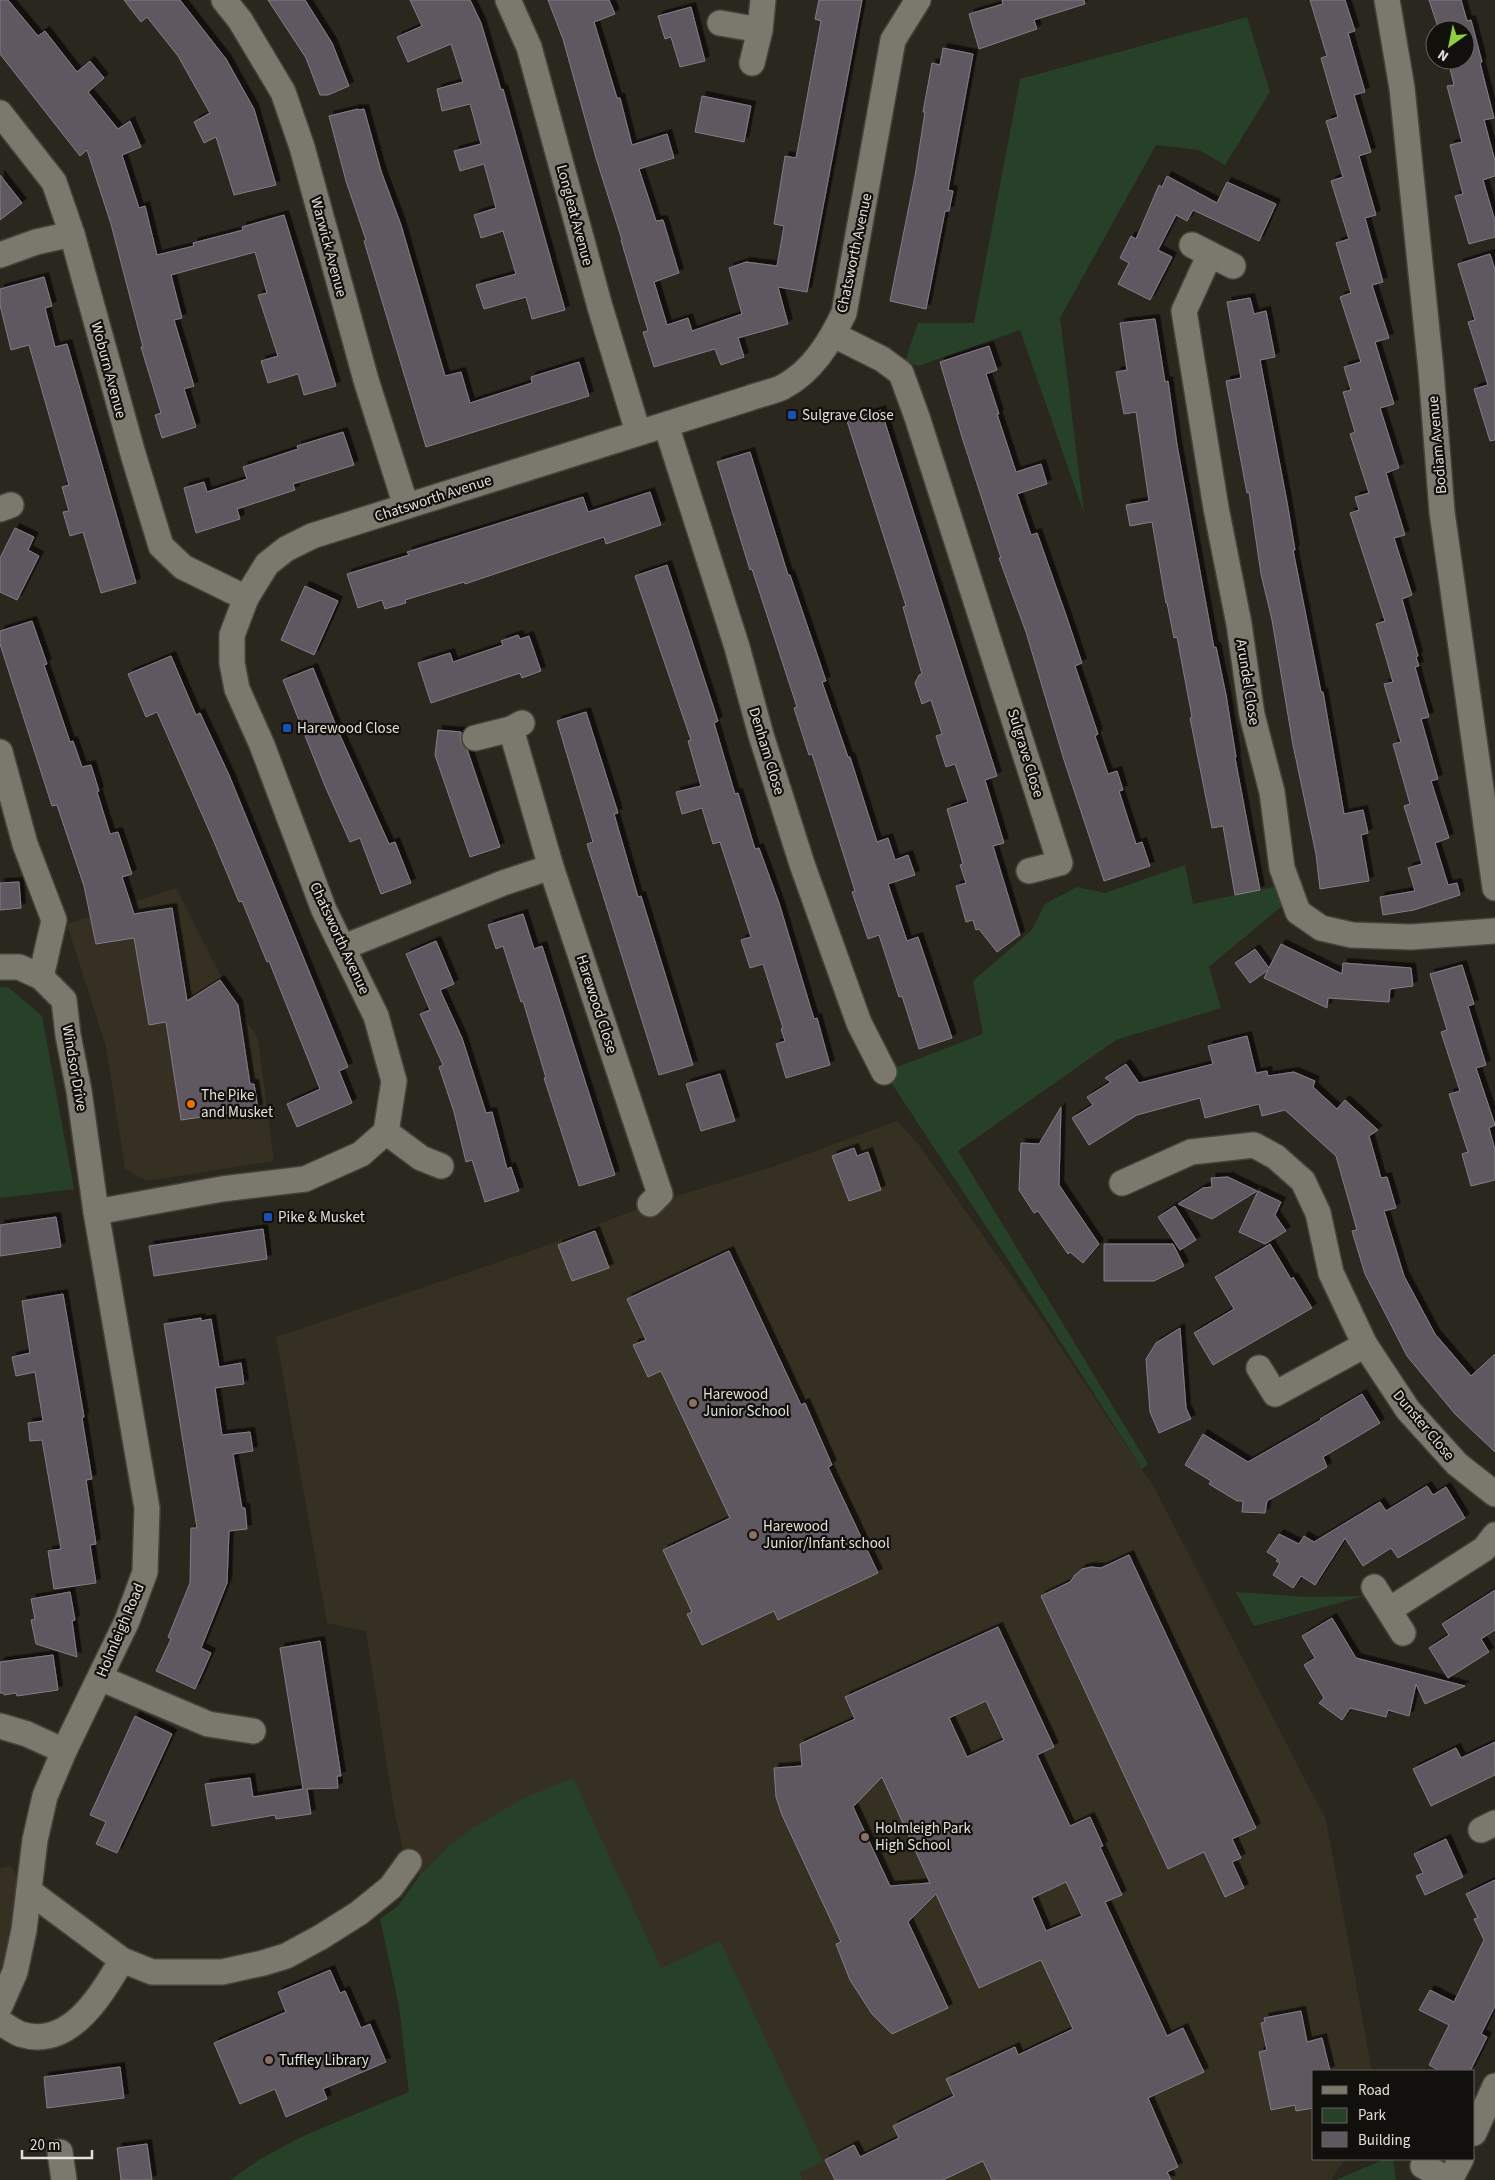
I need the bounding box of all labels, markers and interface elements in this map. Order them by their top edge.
north arrow [1425,20,1475,70]
text: N [1434,44,1453,66]
street label: Longleat Avenue [551,162,598,268]
street label: Chatsworth Avenue [832,191,877,315]
street label: Warwick Avenue [305,195,352,299]
street label: Woburn Avenue [86,320,131,421]
street label: Bodiam Avenue [1423,395,1452,495]
place label: Sulgrave Close [802,405,894,426]
marker: Sulgrave Close [786,409,798,421]
street label: Chatsworth Avenue [372,470,494,527]
street label: Arundel Close [1230,638,1265,726]
street label: Denham Close [743,705,790,797]
street label: Sulgrave Close [1002,706,1049,800]
place label: Harewood Close [297,718,399,739]
marker: Harewood Close [281,722,293,734]
street label: Chatsworth Avenue [304,879,375,998]
street label: Harewood Close [571,952,622,1056]
street label: Windsor Drive [57,1023,92,1113]
place label: The Pike and Musket [201,1085,273,1123]
marker: The Pike and Musket [185,1098,197,1110]
place label: Pike & Musket [278,1207,365,1228]
marker: Pike & Musket [262,1211,274,1223]
place label: Harewood Junior School [703,1384,790,1422]
street label: Dunster Close [1388,1386,1459,1465]
marker: Harewood Junior School [687,1397,699,1409]
place label: Harewood Junior/Infant school [763,1516,890,1554]
marker: Harewood Junior/Infant school [747,1529,759,1541]
street label: Holmleigh Road [91,1580,150,1680]
place label: Holmleigh Park High School [875,1818,971,1856]
marker: Holmleigh Park High School [859,1831,871,1843]
place label: Tuffley Library [279,2050,369,2071]
marker: Tuffley Library [263,2054,275,2066]
legend [1312,2070,1475,2160]
text: Road [1358,2080,1390,2101]
text: Park [1358,2105,1387,2126]
scale bar [22,2128,92,2160]
text: Building [1358,2130,1411,2151]
text: 20 m [30,2135,60,2156]

